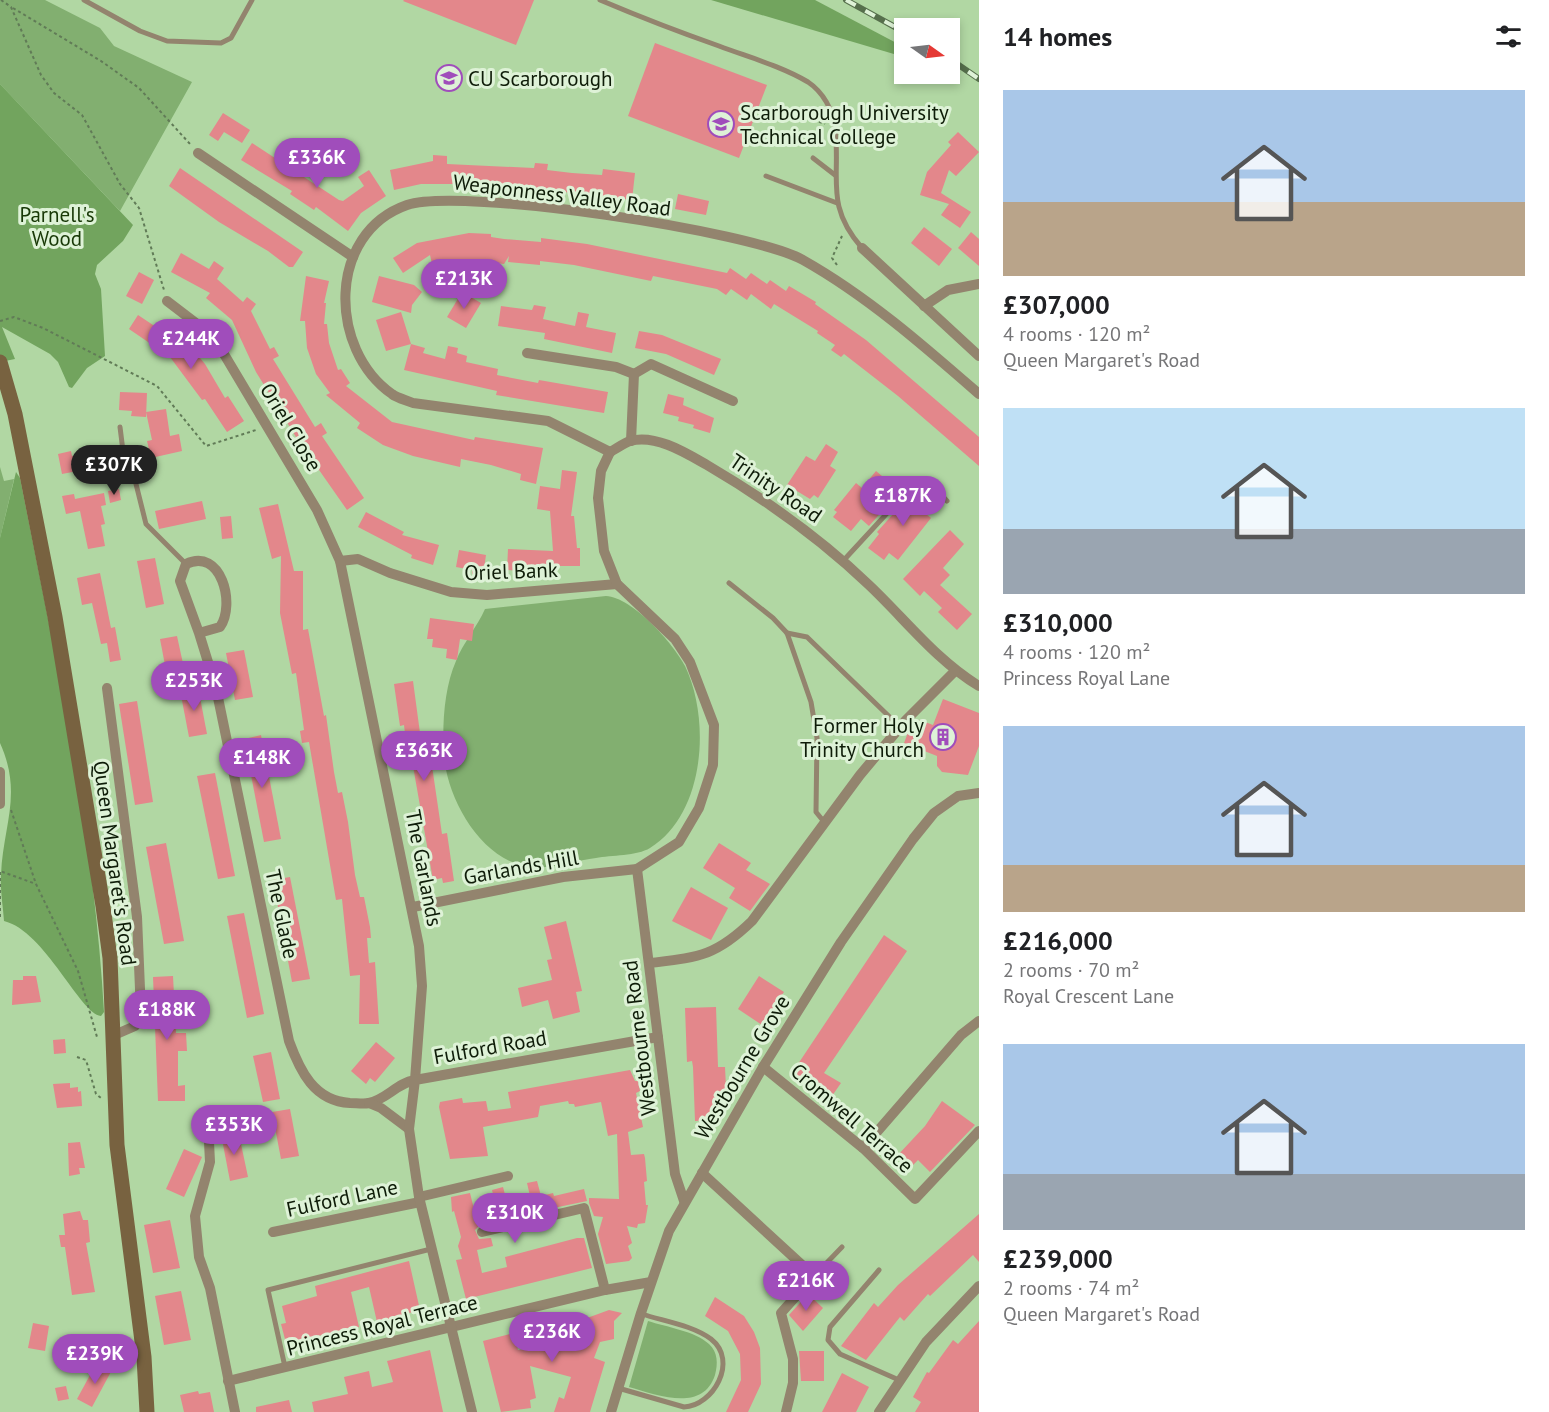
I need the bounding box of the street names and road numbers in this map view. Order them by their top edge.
street label: Weaponness Valley Road [451,168,673,222]
street label: Oriel Close [254,378,328,476]
street label: Trinity Road [725,447,827,529]
street label: Oriel Bank [464,556,558,586]
street label: Queen Margaret's Road [87,759,143,967]
street label: The Garlands [399,808,449,928]
street label: Garlands Hill [461,844,581,890]
street label: The Glade [259,867,305,961]
street label: Westbourne Road [616,959,662,1117]
street label: Westbourne Grove [688,990,796,1144]
street label: Fulford Road [431,1024,549,1070]
street label: Cromwell Terrace [785,1057,919,1179]
street label: Fulford Lane [284,1173,400,1223]
street label: Princess Royal Terrace [284,1288,480,1362]

